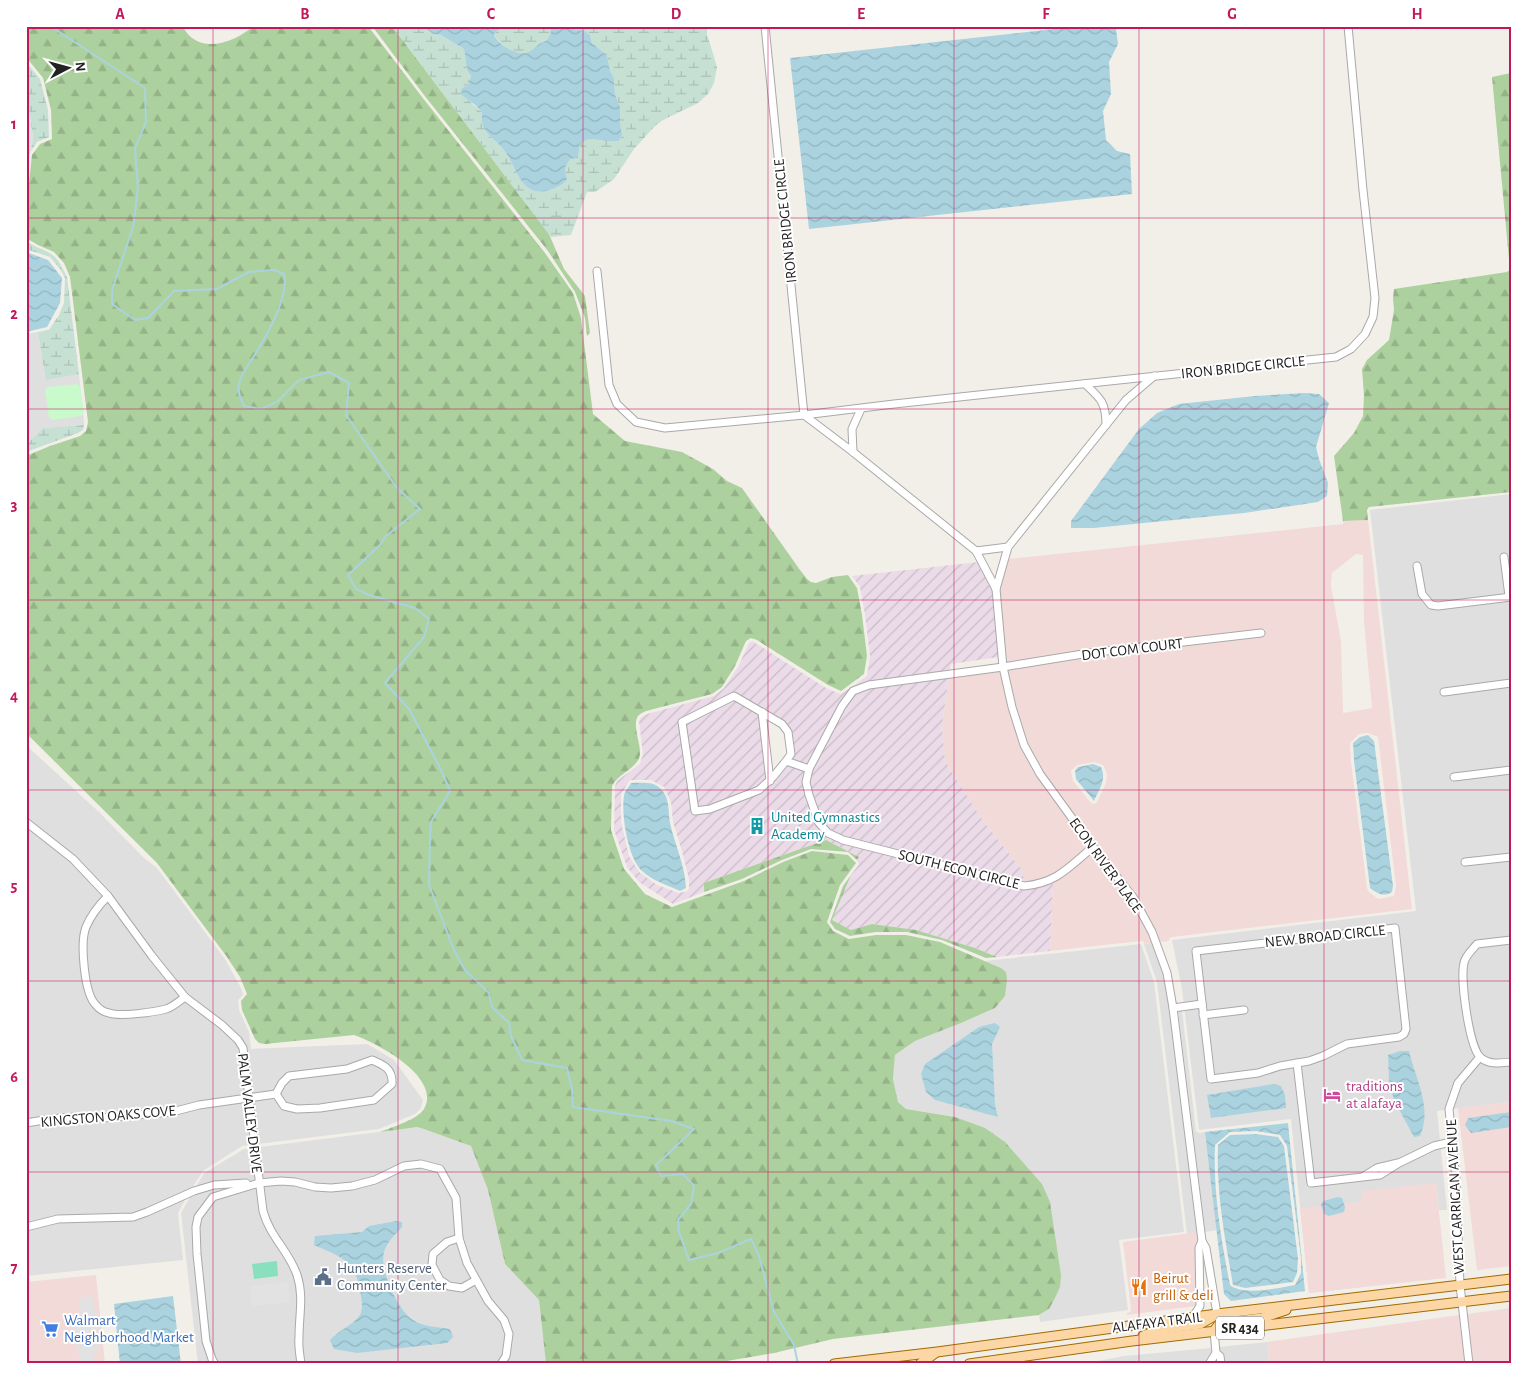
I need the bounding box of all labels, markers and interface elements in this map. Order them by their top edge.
text: A [115,6,125,22]
text: B [300,6,310,22]
text: C [487,6,496,22]
text: D [671,6,682,22]
text: E [857,6,865,22]
text: F [1042,6,1050,22]
text: G [1227,6,1237,22]
text: H [1411,6,1423,22]
north arrow [42,42,92,92]
text: N [72,61,87,72]
text: 1 [11,116,17,132]
street label: IRON BRIDGE CIRCLE [772,158,799,284]
text: 2 [10,306,18,322]
street label: IRON BRIDGE CIRCLE [1180,354,1306,381]
text: 3 [11,497,18,513]
street label: DOT COM COURT [1081,636,1184,663]
text: 4 [10,688,18,704]
place label: United Gymnastics Academy [771,810,880,842]
street label: ECON RIVER PLACE [1066,815,1145,915]
building icon: United Gymnastics Academy [747,816,767,836]
street label: SOUTH ECON CIRCLE [897,847,1021,892]
text: 5 [11,878,18,894]
street label: NEW BROAD CIRCLE [1264,923,1386,950]
street label: PALM VALLEY DRIVE [235,1052,264,1174]
text: 6 [10,1069,18,1085]
place label: traditions at alafaya [1346,1079,1403,1111]
hotel icon: traditions at alafaya [1322,1085,1342,1105]
street label: KINGSTON OAKS COVE [40,1103,176,1130]
street label: WEST CARRIGAN AVENUE [1444,1119,1467,1275]
text: 7 [11,1260,18,1276]
place label: Hunters Reserve Community Center [337,1261,447,1293]
public building icon: Hunters Reserve Community Center [313,1267,333,1287]
place label: Beirut grill & deli [1153,1271,1214,1303]
restaurant icon: Beirut grill & deli [1129,1277,1149,1297]
street label: ALAFAYA TRAIL [1111,1309,1204,1335]
place label: Walmart Neighborhood Market [64,1313,194,1345]
road number: SR 434 [1216,1316,1264,1340]
supermarket icon: Walmart Neighborhood Market [40,1319,60,1339]

